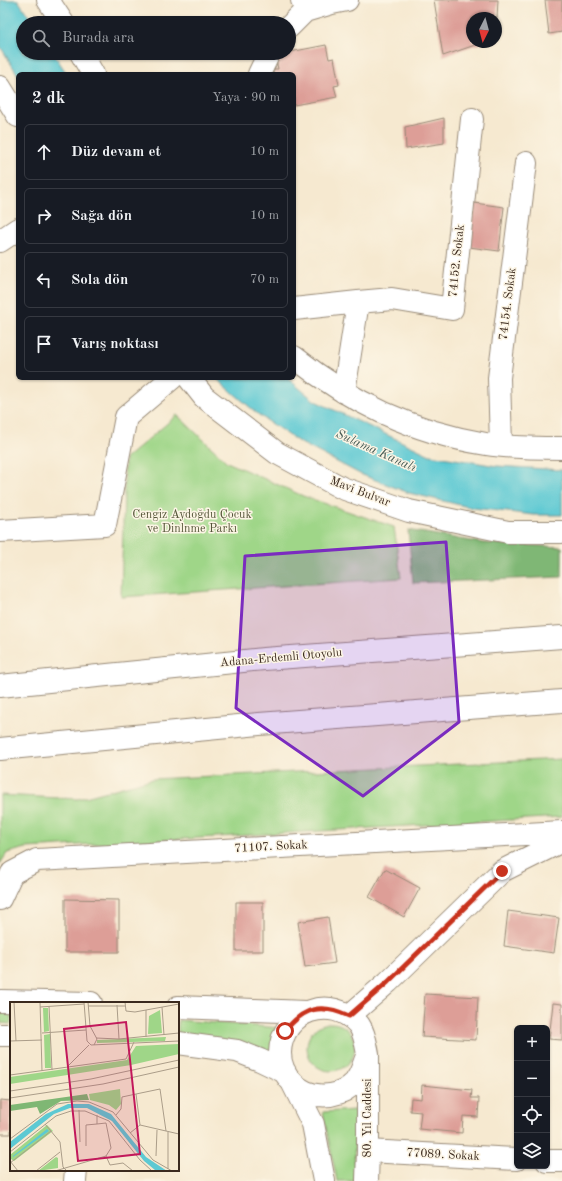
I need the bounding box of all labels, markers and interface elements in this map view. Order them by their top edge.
north arrow [466,12,502,48]
search box [16,16,296,60]
icon: search [30,27,52,49]
text: Burada ara [62,31,134,46]
text: 2 dk [32,90,65,107]
text: Yaya · 90 m [212,91,280,104]
icon: ahead [33,141,55,163]
text: Düz devam et [71,145,161,160]
text: 10 m [250,145,279,158]
icon: right [33,205,55,227]
text: Sağa dön [71,209,132,224]
text: 10 m [250,209,279,222]
street label: 74152. Sokak [446,224,467,298]
street label: 74154. Sokak [497,267,518,341]
icon: left [33,269,55,291]
text: Sola dön [71,273,128,288]
text: 70 m [250,273,279,286]
icon: arrive [33,333,55,355]
text: Varış noktası [71,337,159,352]
water label: Sulama Kanalı [334,427,419,475]
street label: Mavi Bulvar [328,475,392,509]
park label: Cengiz Aydoğdu Çocuk ve Dinlnme Parkı [132,509,252,535]
street label: Adana-Erdemli Otoyolu [219,647,343,669]
street label: 71107. Sokak [234,839,308,855]
route end [493,862,511,880]
inset map [10,1002,179,1171]
route start [276,1022,294,1040]
map controls [514,1025,550,1169]
button: + [514,1025,550,1061]
button: − [514,1061,550,1097]
street label: 80. Yıl Caddesi [362,1079,374,1157]
button: locate [514,1097,550,1133]
button: layers [514,1133,550,1169]
street label: 77089. Sokak [406,1147,480,1163]

